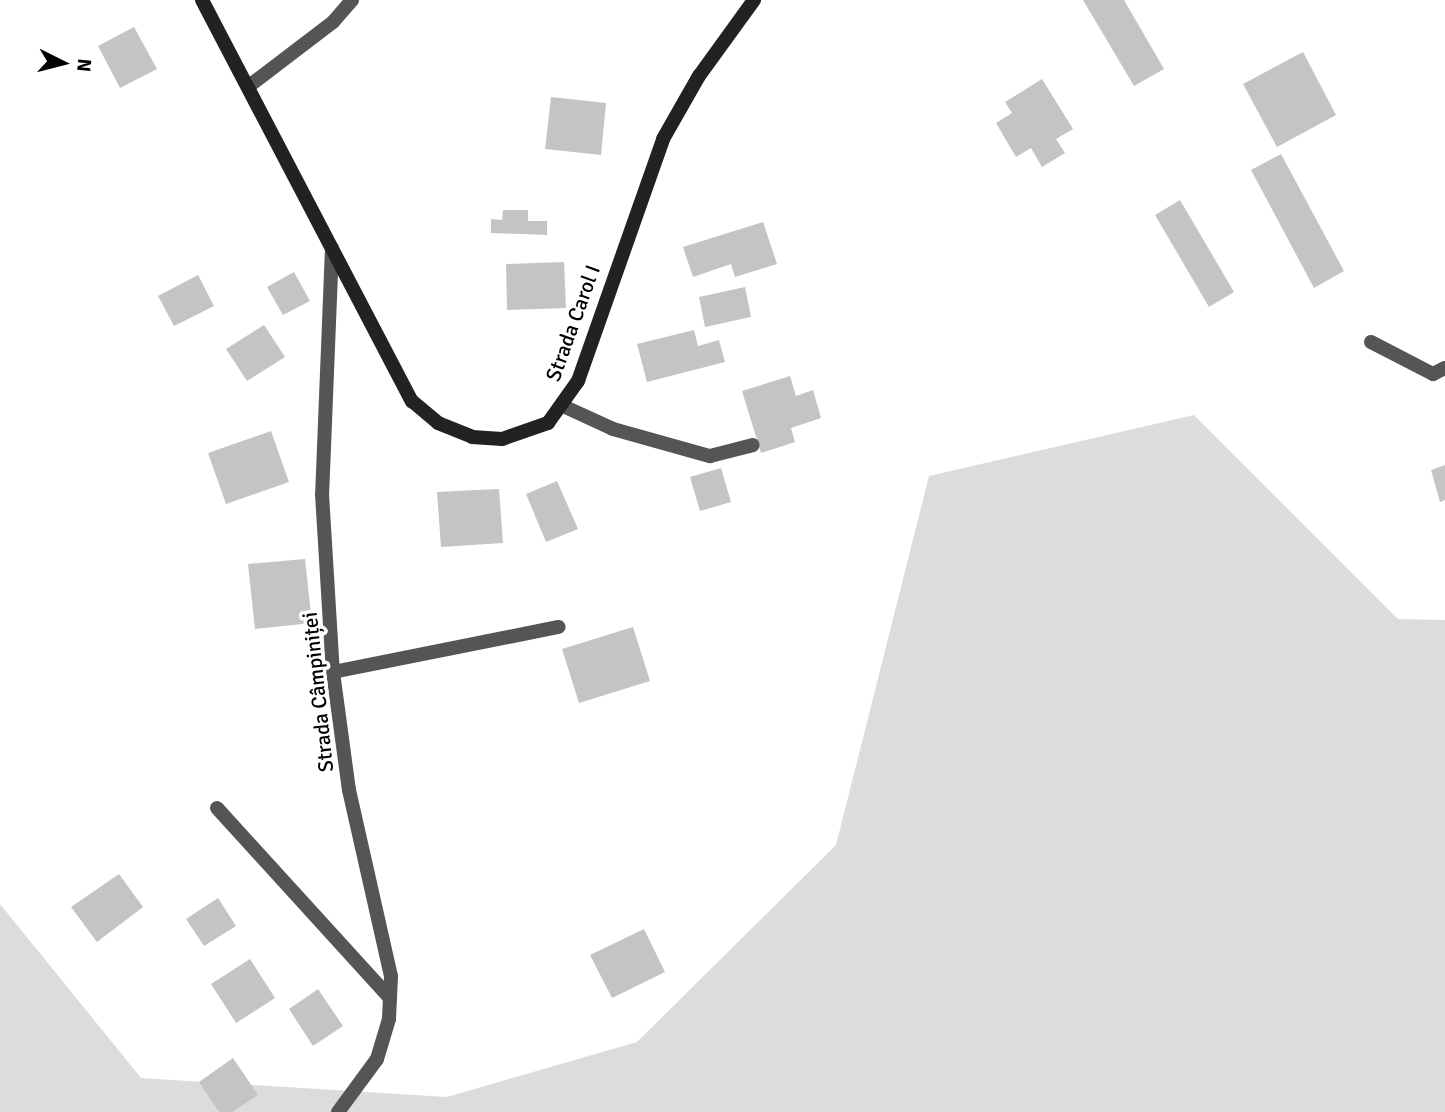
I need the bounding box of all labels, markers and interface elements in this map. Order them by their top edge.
north arrow [28,28,98,98]
text: N [71,57,97,73]
street label: Strada Carol I [540,261,606,385]
street label: Strada Câmpiniței [297,611,339,773]

